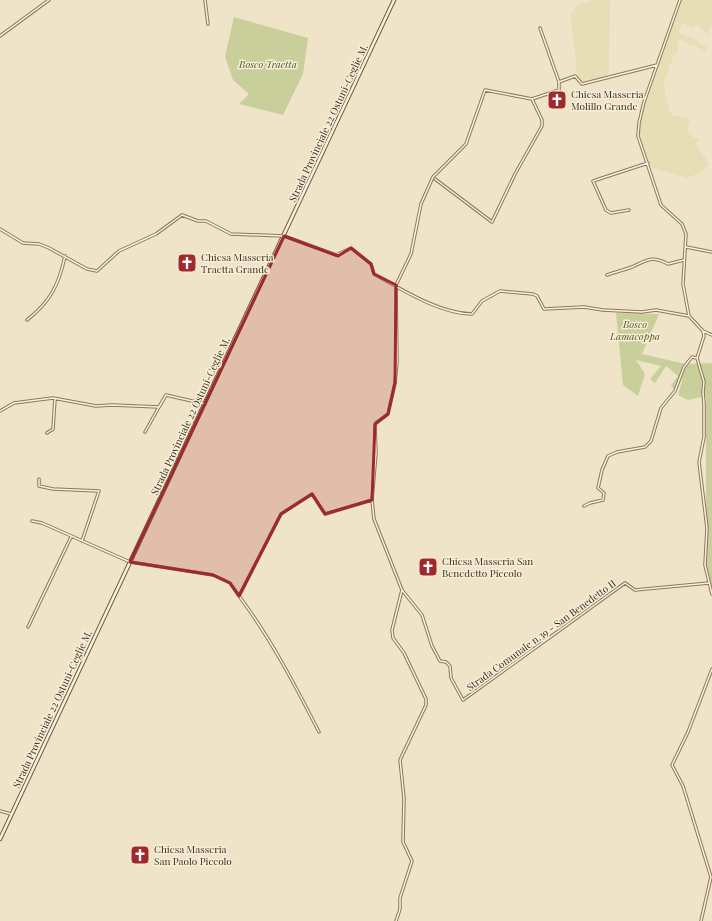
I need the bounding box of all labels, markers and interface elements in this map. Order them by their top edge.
street label: Strada Provinciale 22 Ostuni-Ceglie M. [285,42,371,204]
park label: Bosco Traetta [238,57,297,71]
place label: Chiesa Masseria Molillo Grande [571,87,644,113]
church icon: Chiesa Masseria Molillo Grande [546,89,568,111]
place label: Chiesa Masseria Traetta Grande [201,250,274,276]
church icon: Chiesa Masseria Traetta Grande [176,252,198,274]
park label: Bosco Lamacoppa [609,317,660,343]
street label: Strada Provinciale 22 Ostuni-Ceglie M. [147,335,233,497]
place label: Chiesa Masseria San Benedetto Piccolo [442,554,533,580]
church icon: Chiesa Masseria San Benedetto Piccolo [417,556,439,578]
street label: Strada Comunale n.39 - San Benedetto II [464,576,618,694]
street label: Strada Provinciale 22 Ostuni-Ceglie M. [9,628,95,790]
place label: Chiesa Masseria San Paolo Piccolo [154,842,232,868]
church icon: Chiesa Masseria San Paolo Piccolo [129,844,151,866]

